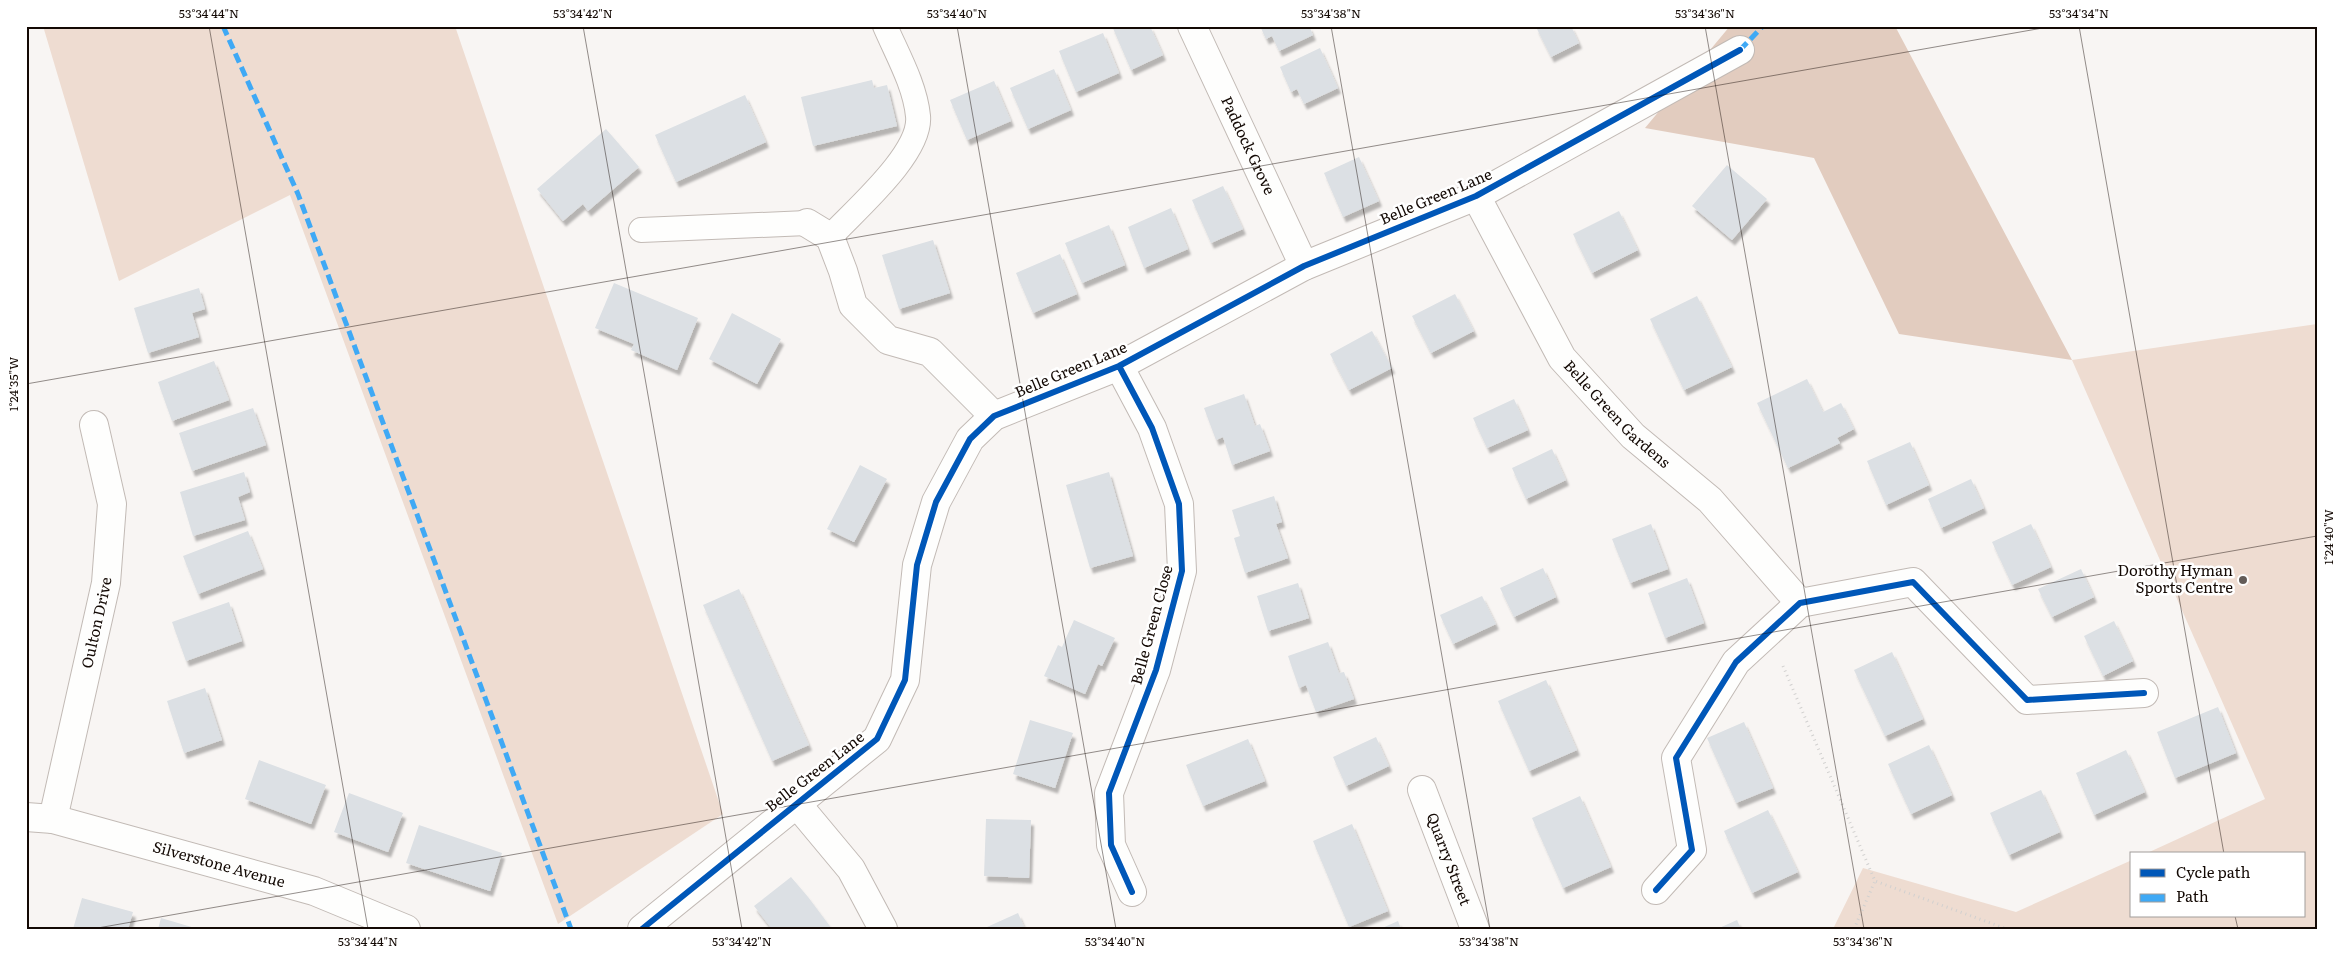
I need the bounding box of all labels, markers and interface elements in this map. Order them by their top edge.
text: 53°34'44"N [179,4,239,22]
text: 53°34'42"N [553,4,613,22]
text: 53°34'40"N [927,4,987,22]
text: 53°34'38"N [1301,4,1361,22]
text: 53°34'36"N [1675,4,1735,22]
text: 53°34'34"N [2049,4,2109,22]
street label: Paddock Grove [1216,92,1282,198]
street label: Belle Green Lane [1376,162,1495,230]
street label: Belle Green Lane [1011,335,1130,403]
street label: Belle Green Gardens [1559,354,1676,473]
text: 1°24'35"W [4,357,22,411]
text: 1°24'40"W [2319,509,2337,565]
place label: Dorothy Hyman Sports Centre [2118,558,2233,598]
street label: Belle Green Close [1124,562,1178,687]
marker: Dorothy Hyman Sports Centre [2237,574,2249,586]
street label: Oulton Drive [74,576,116,670]
street label: Belle Green Lane [760,725,869,817]
street label: Quarry Street [1422,809,1478,908]
street label: Silverstone Avenue [150,834,288,893]
legend [2130,852,2306,918]
text: Cycle path [2176,860,2251,883]
text: Path [2176,884,2209,907]
text: 53°34'44"N [338,932,398,950]
text: 53°34'42"N [712,932,772,950]
text: 53°34'40"N [1085,932,1145,950]
text: 53°34'38"N [1459,932,1519,950]
text: 53°34'36"N [1833,932,1893,950]

